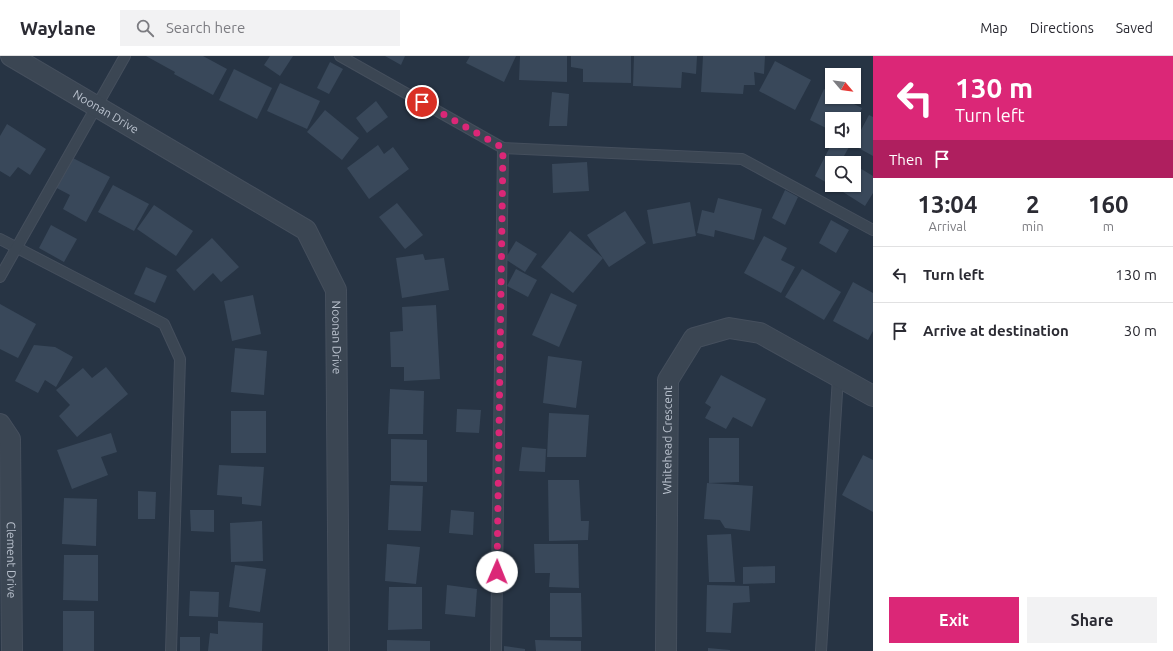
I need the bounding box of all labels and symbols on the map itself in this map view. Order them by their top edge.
north arrow [825,68,861,104]
pin [405,85,439,119]
street label: Noonan Drive [71,87,141,136]
street label: Noonan Drive [330,301,344,374]
street label: Whitehead Crescent [660,385,674,495]
street label: Clement Drive [5,521,19,598]
position arrow [476,551,518,593]

